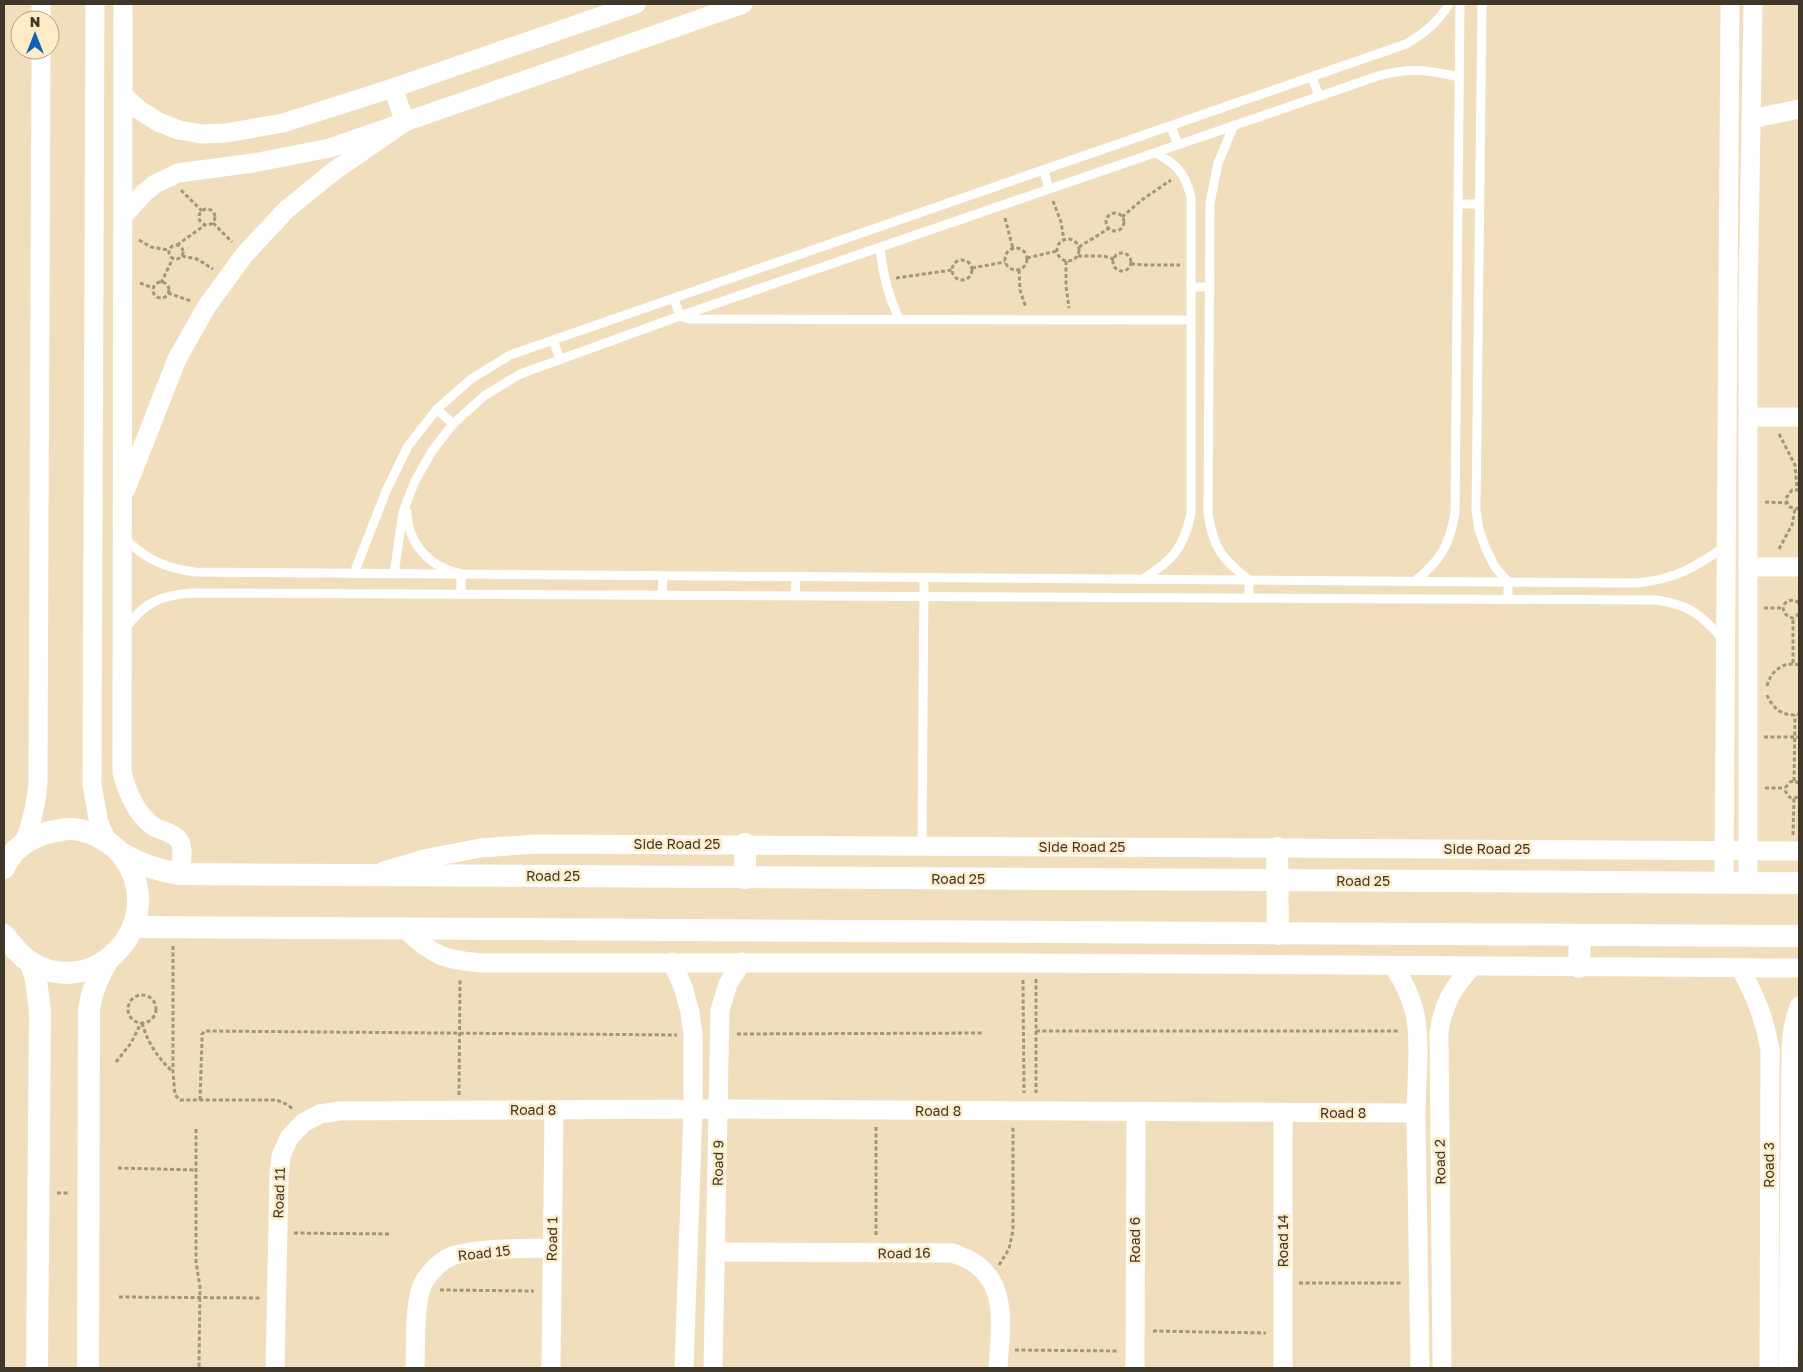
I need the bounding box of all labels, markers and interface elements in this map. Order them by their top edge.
north arrow [10,10,60,60]
text: N [30,13,40,30]
street label: Side Road 25 [634,835,720,852]
street label: Side Road 25 [1039,838,1125,855]
street label: Side Road 25 [1444,840,1530,857]
street label: Road 25 [526,867,580,884]
street label: Road 25 [931,870,985,887]
street label: Road 25 [1336,872,1390,889]
street label: Road 8 [510,1101,556,1118]
street label: Road 8 [915,1102,961,1119]
street label: Road 8 [1320,1104,1366,1121]
street label: Road 2 [1431,1139,1448,1185]
street label: Road 9 [709,1140,726,1186]
street label: Road 3 [1760,1142,1777,1188]
street label: Road 11 [269,1167,288,1219]
street label: Road 14 [1274,1214,1291,1268]
street label: Road 1 [543,1216,560,1261]
street label: Road 6 [1126,1217,1143,1263]
street label: Road 15 [457,1241,511,1264]
street label: Road 16 [877,1244,931,1261]

